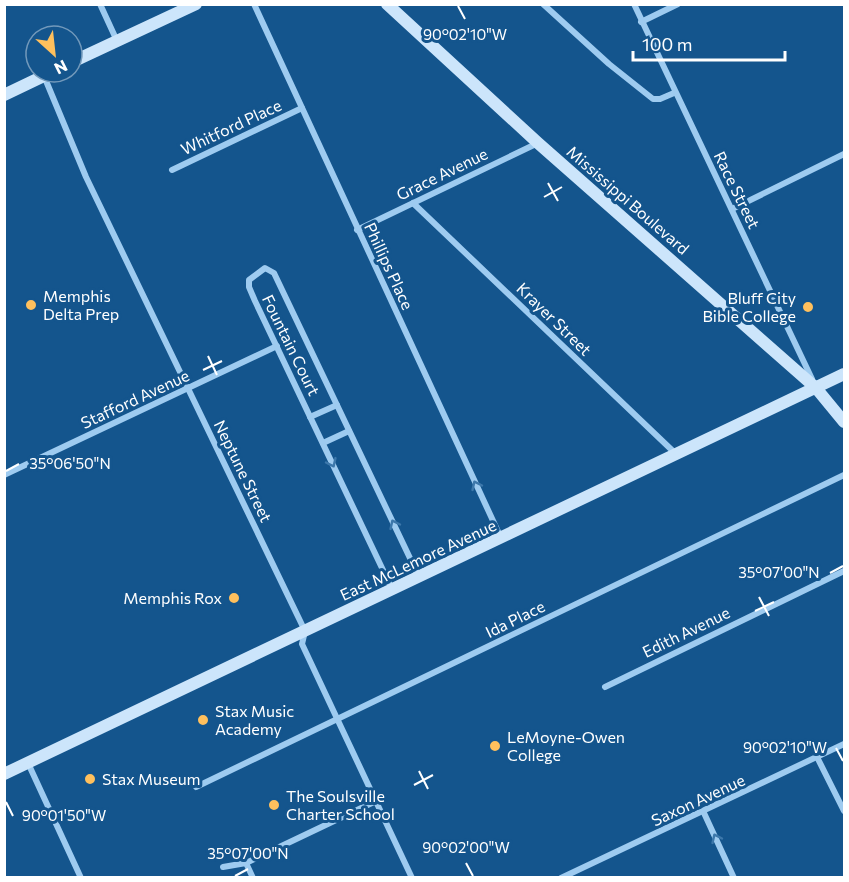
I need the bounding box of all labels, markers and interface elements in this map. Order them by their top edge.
north arrow [24,24,84,84]
scale bar [633,24,784,62]
text: 90°02'10"W [423,25,507,43]
text: 100 m [642,33,692,55]
text: N [51,57,71,79]
street label: Whitford Place [177,95,284,158]
street label: Mississippi Boulevard [563,141,693,258]
street label: Grace Avenue [393,143,490,204]
street label: Race Street [711,148,765,232]
street label: Phillips Place [361,219,418,312]
street label: Krayer Street [513,278,596,359]
place label: Memphis Delta Prep [43,286,119,323]
place label: Bluff City Bible College [702,288,796,325]
street label: Fountain Court [259,291,324,399]
marker: Memphis Delta Prep [24,298,38,312]
marker: Bluff City Bible College [801,300,815,314]
street label: Stafford Avenue [78,365,192,432]
street label: Neptune Street [211,417,277,525]
text: 35°06'50"N [29,454,111,472]
one-way arrow [325,457,337,468]
one-way arrow [472,481,484,492]
street label: East McLemore Avenue [337,515,499,604]
one-way arrow [390,520,402,531]
text: 35°07'00"N [738,563,820,581]
place label: Memphis Rox [123,588,222,607]
marker: Memphis Rox [227,591,241,605]
street label: Ida Place [482,596,548,641]
street label: Edith Avenue [639,602,733,661]
place label: Stax Music Academy [215,701,294,738]
marker: Stax Music Academy [196,713,210,727]
place label: LeMoyne-Owen College [507,727,625,764]
text: 90°02'10"W [743,738,827,756]
marker: LeMoyne-Owen College [488,739,502,753]
place label: Stax Museum [102,769,201,788]
street label: Saxon Avenue [648,770,748,830]
marker: Stax Museum [83,772,97,786]
place label: The Soulsville Charter School [286,786,395,823]
marker: The Soulsville Charter School [267,798,281,812]
text: 90°01'50"W [22,806,106,824]
one-way arrow [711,833,723,844]
text: 90°02'00"W [422,838,510,856]
text: 35°07'00"N [207,844,289,862]

